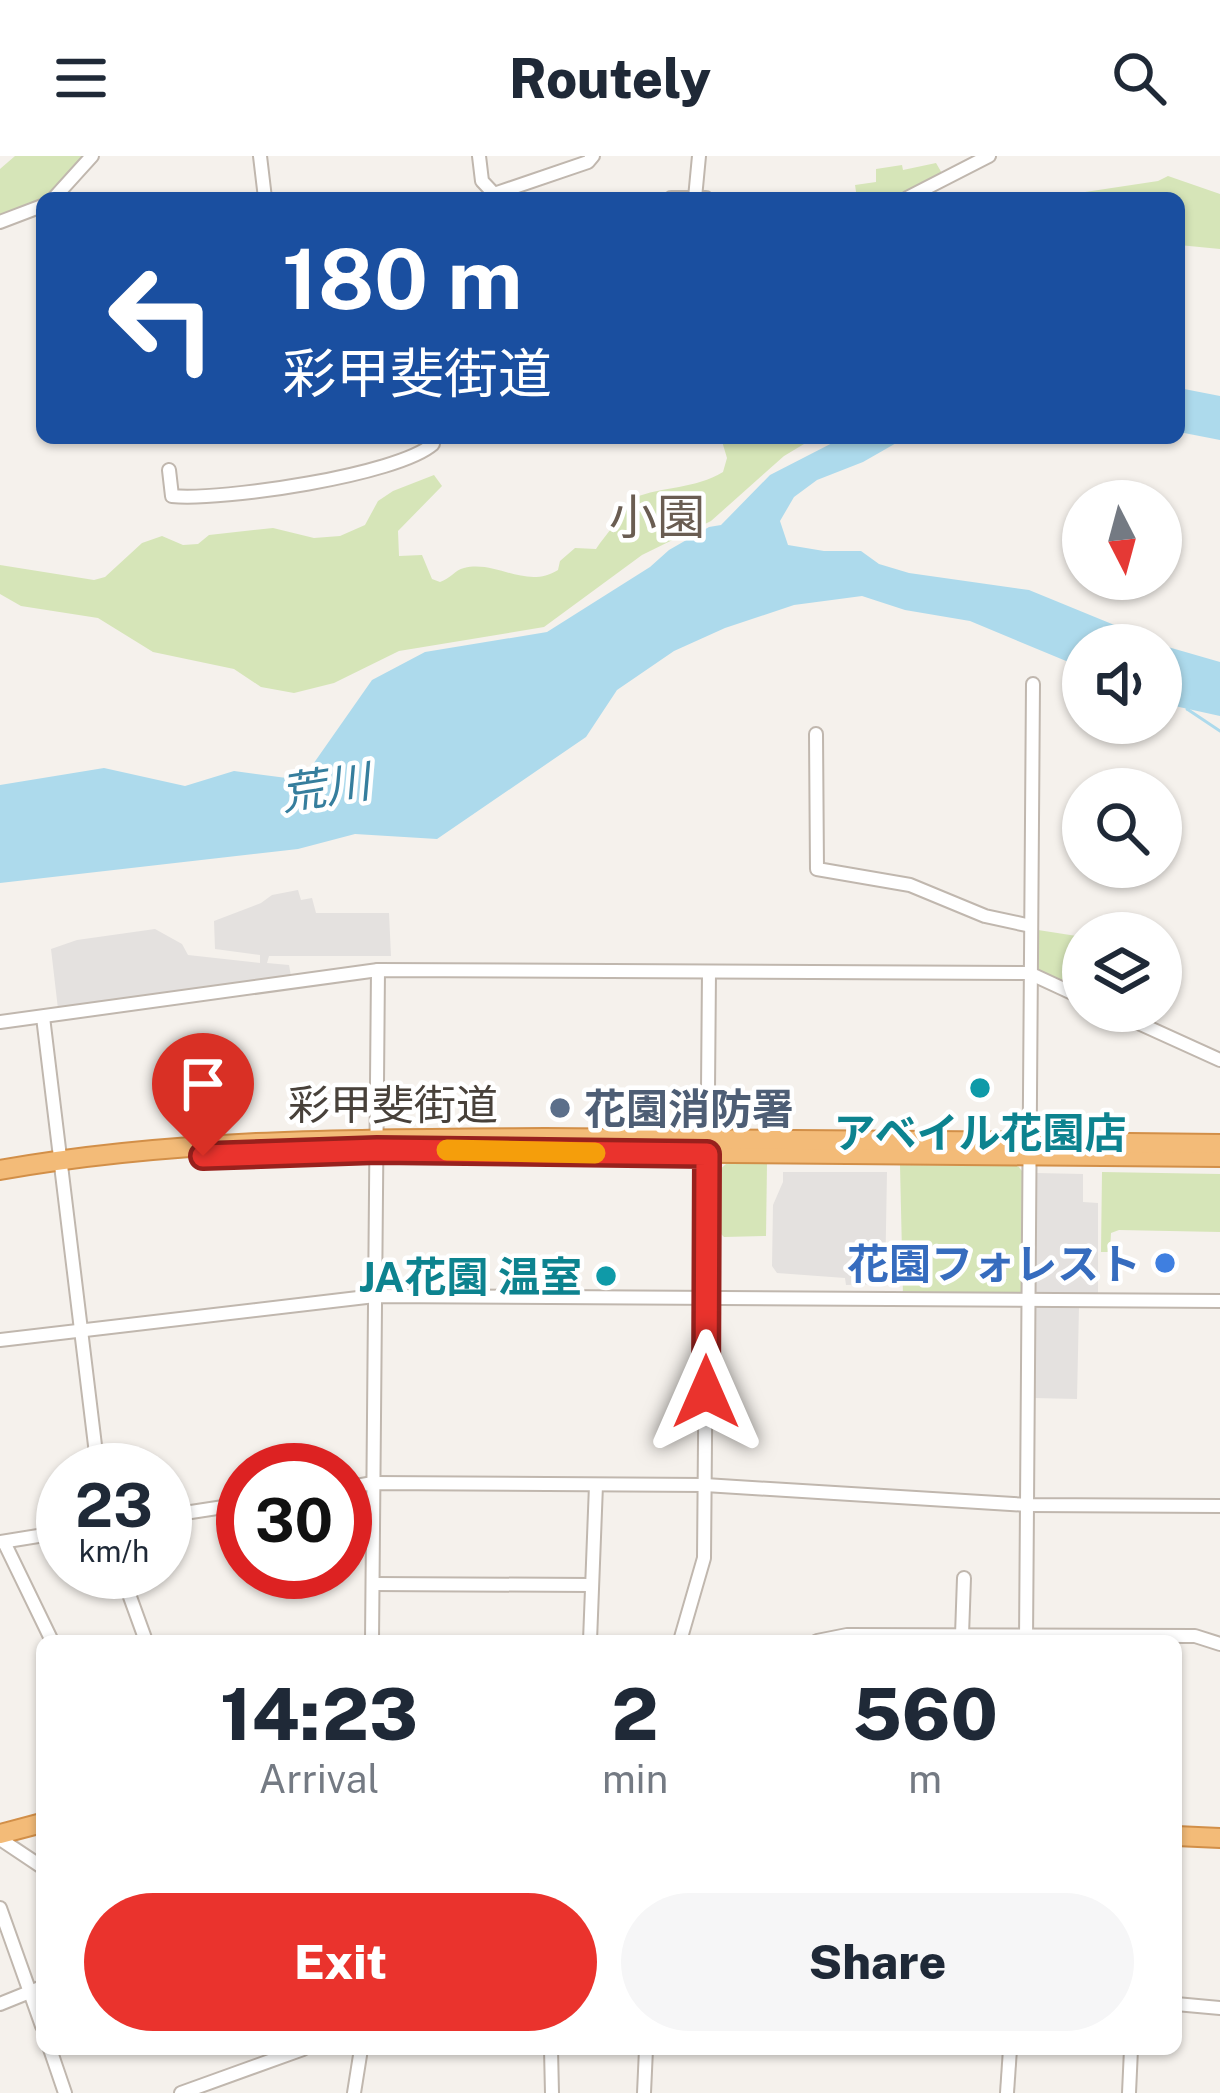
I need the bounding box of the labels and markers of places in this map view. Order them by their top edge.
pin [152,1033,254,1156]
marker: アベイル花園店 [967,1075,993,1101]
place label: 花園消防署 [584,1084,794,1133]
marker: 花園消防署 [547,1095,573,1121]
place label: アベイル花園店 [833,1108,1127,1157]
place label: 花園フォレスト [847,1239,1141,1288]
marker: 花園フォレスト [1152,1250,1178,1276]
place label: JA花園 温室 [359,1252,582,1301]
marker: JA花園 温室 [593,1263,619,1289]

